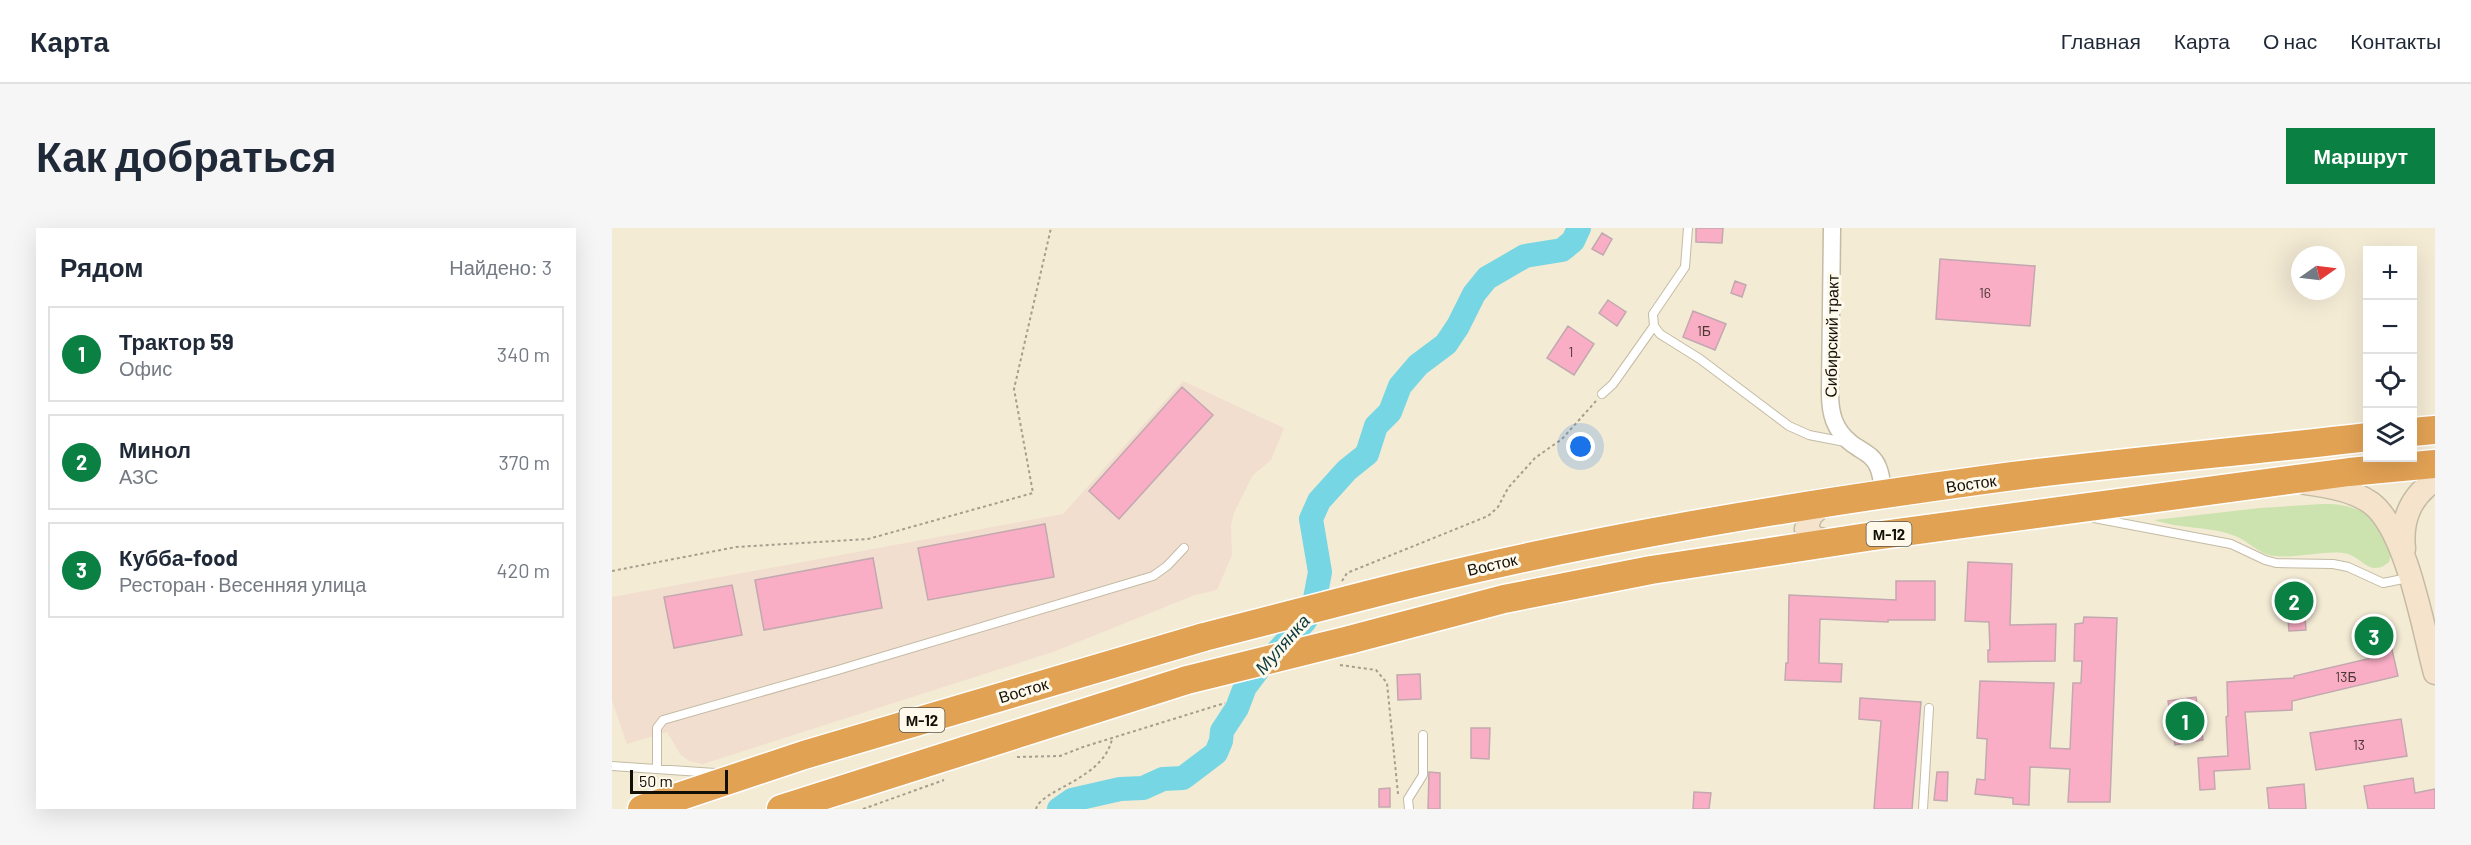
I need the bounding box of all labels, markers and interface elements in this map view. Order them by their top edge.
text: Карта [30,24,109,58]
text: Главная [2061,28,2141,53]
text: Карта [2174,28,2230,53]
text: О нас [2263,28,2317,53]
text: Контакты [2350,28,2441,53]
button: Маршрут [2286,128,2435,184]
text: Как добраться [36,130,336,180]
north arrow [2291,246,2345,300]
map controls [2363,246,2417,462]
button: + [2363,246,2417,300]
text: Рядом [60,251,143,282]
text: Найдено: 3 [449,255,552,279]
street label: Сибирский тракт [1820,274,1842,398]
house number: 16 [1979,284,1991,301]
button: − [2363,300,2417,354]
house number: 1Б [1697,322,1711,339]
text: Трактор 59 [119,328,234,354]
text: 1 [78,342,85,366]
text: 340 m [497,342,550,366]
house number: 1 [1569,343,1573,360]
button: locate [2363,354,2417,408]
text: Офис [119,356,172,380]
button: layers [2363,408,2417,462]
your location [1566,432,1595,461]
text: Минол [119,436,191,462]
text: 2 [76,450,87,474]
text: 370 m [498,450,550,474]
text: АЗС [119,464,158,488]
street label: Восток [1945,470,1998,496]
road number: М-12 [1866,522,1912,546]
text: Кубба-food [119,544,238,570]
street label: Восток [1465,549,1520,579]
text: 3 [76,558,87,582]
text: 420 m [496,558,550,582]
text: Ресторан · Весенняя улица [119,572,366,596]
pin: 2 [2274,578,2314,623]
water label: Мулянка [1250,610,1314,678]
pin: 3 [2354,614,2394,658]
house number: 13Б [2335,668,2357,685]
street label: Восток [996,673,1051,706]
pin: 1 [2166,698,2204,744]
road number: М-12 [900,708,944,732]
house number: 13 [2353,736,2365,753]
scale bar [630,767,728,794]
text: 50 m [639,771,673,790]

